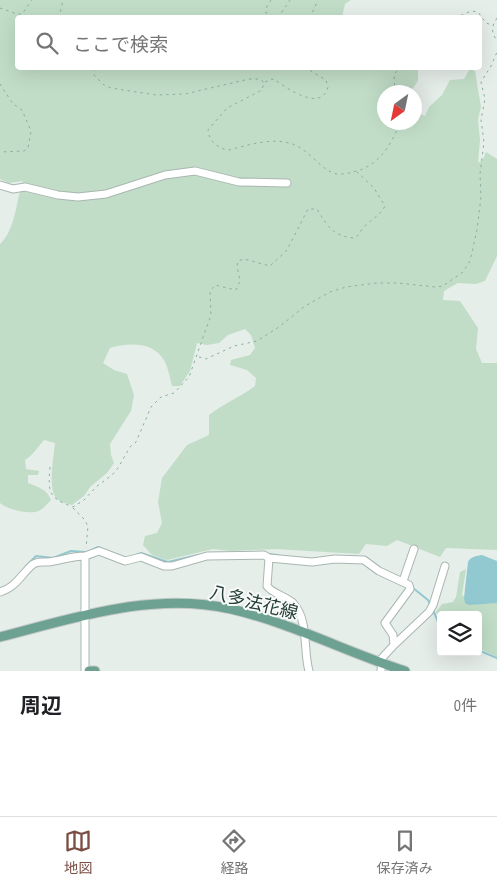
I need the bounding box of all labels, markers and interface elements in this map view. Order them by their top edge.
search box [15,15,482,70]
icon: search [33,29,61,57]
text: ここで検索 [73,32,168,56]
north arrow [377,85,422,130]
street label: 八多法花線 [208,580,300,624]
map controls [437,611,482,656]
button: layers [437,611,482,656]
text: 周辺 [20,692,62,719]
text: 0件 [454,695,477,715]
tab: 地図 [64,827,92,877]
tab: 経路 [220,827,248,877]
tab: 保存済み [377,827,433,877]

